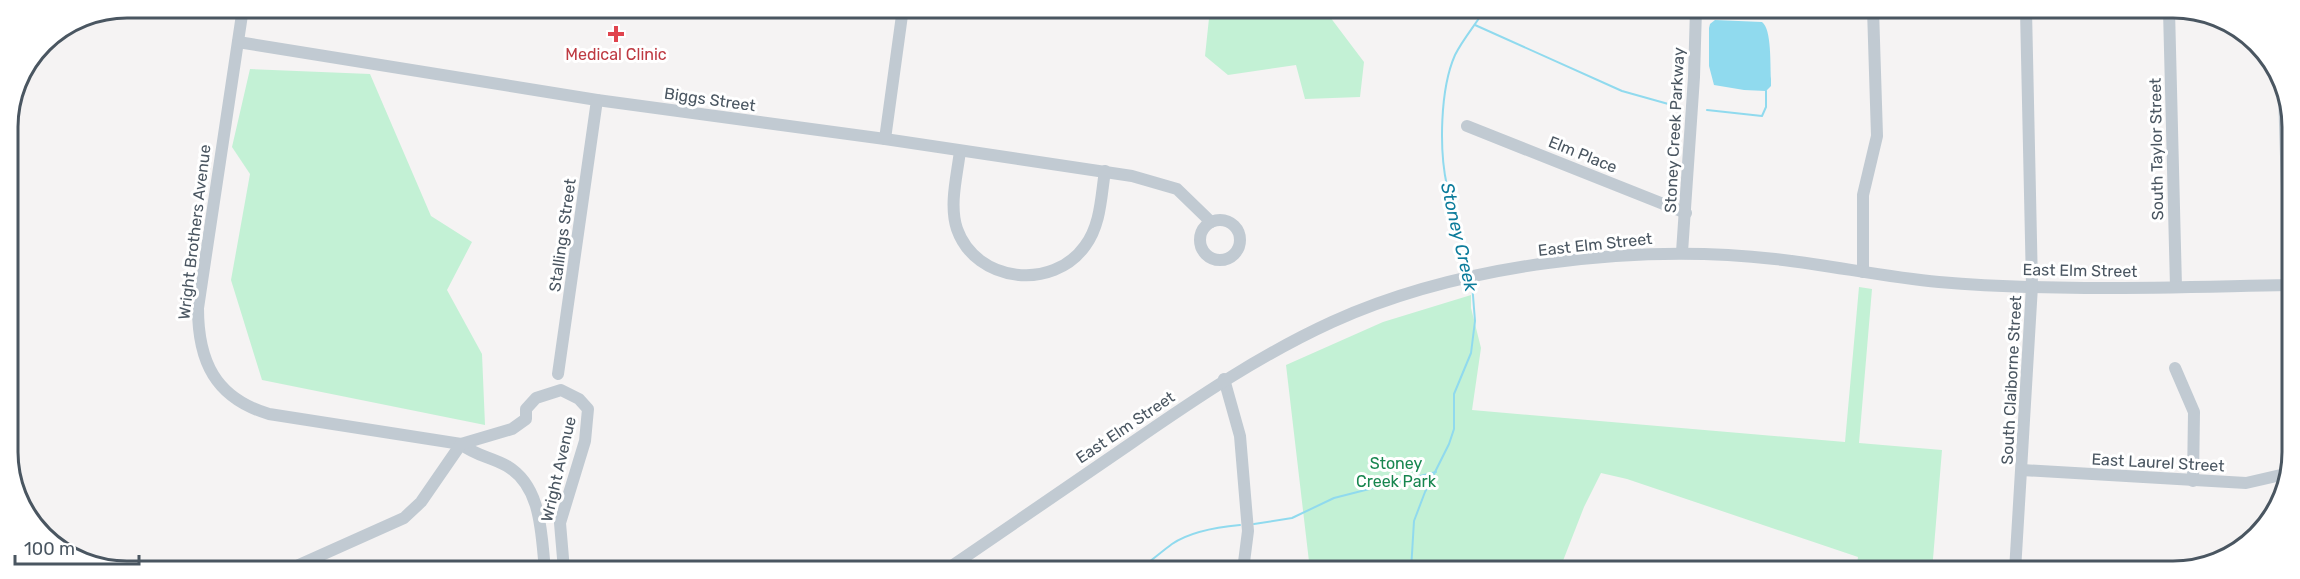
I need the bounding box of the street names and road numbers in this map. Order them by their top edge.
street label: Stoney Creek Parkway [1661,47,1688,213]
street label: South Taylor Street [2146,78,2167,220]
street label: Biggs Street [663,84,757,115]
street label: Elm Place [1546,132,1620,177]
street label: Wright Brothers Avenue [174,143,215,321]
street label: Stallings Street [545,177,580,293]
street label: East Elm Street [1537,229,1653,260]
street label: East Elm Street [2022,260,2138,281]
street label: South Claiborne Street [1998,295,2025,465]
street label: East Elm Street [1072,387,1178,467]
street label: Wright Avenue [537,415,580,524]
street label: East Laurel Street [2091,450,2225,475]

